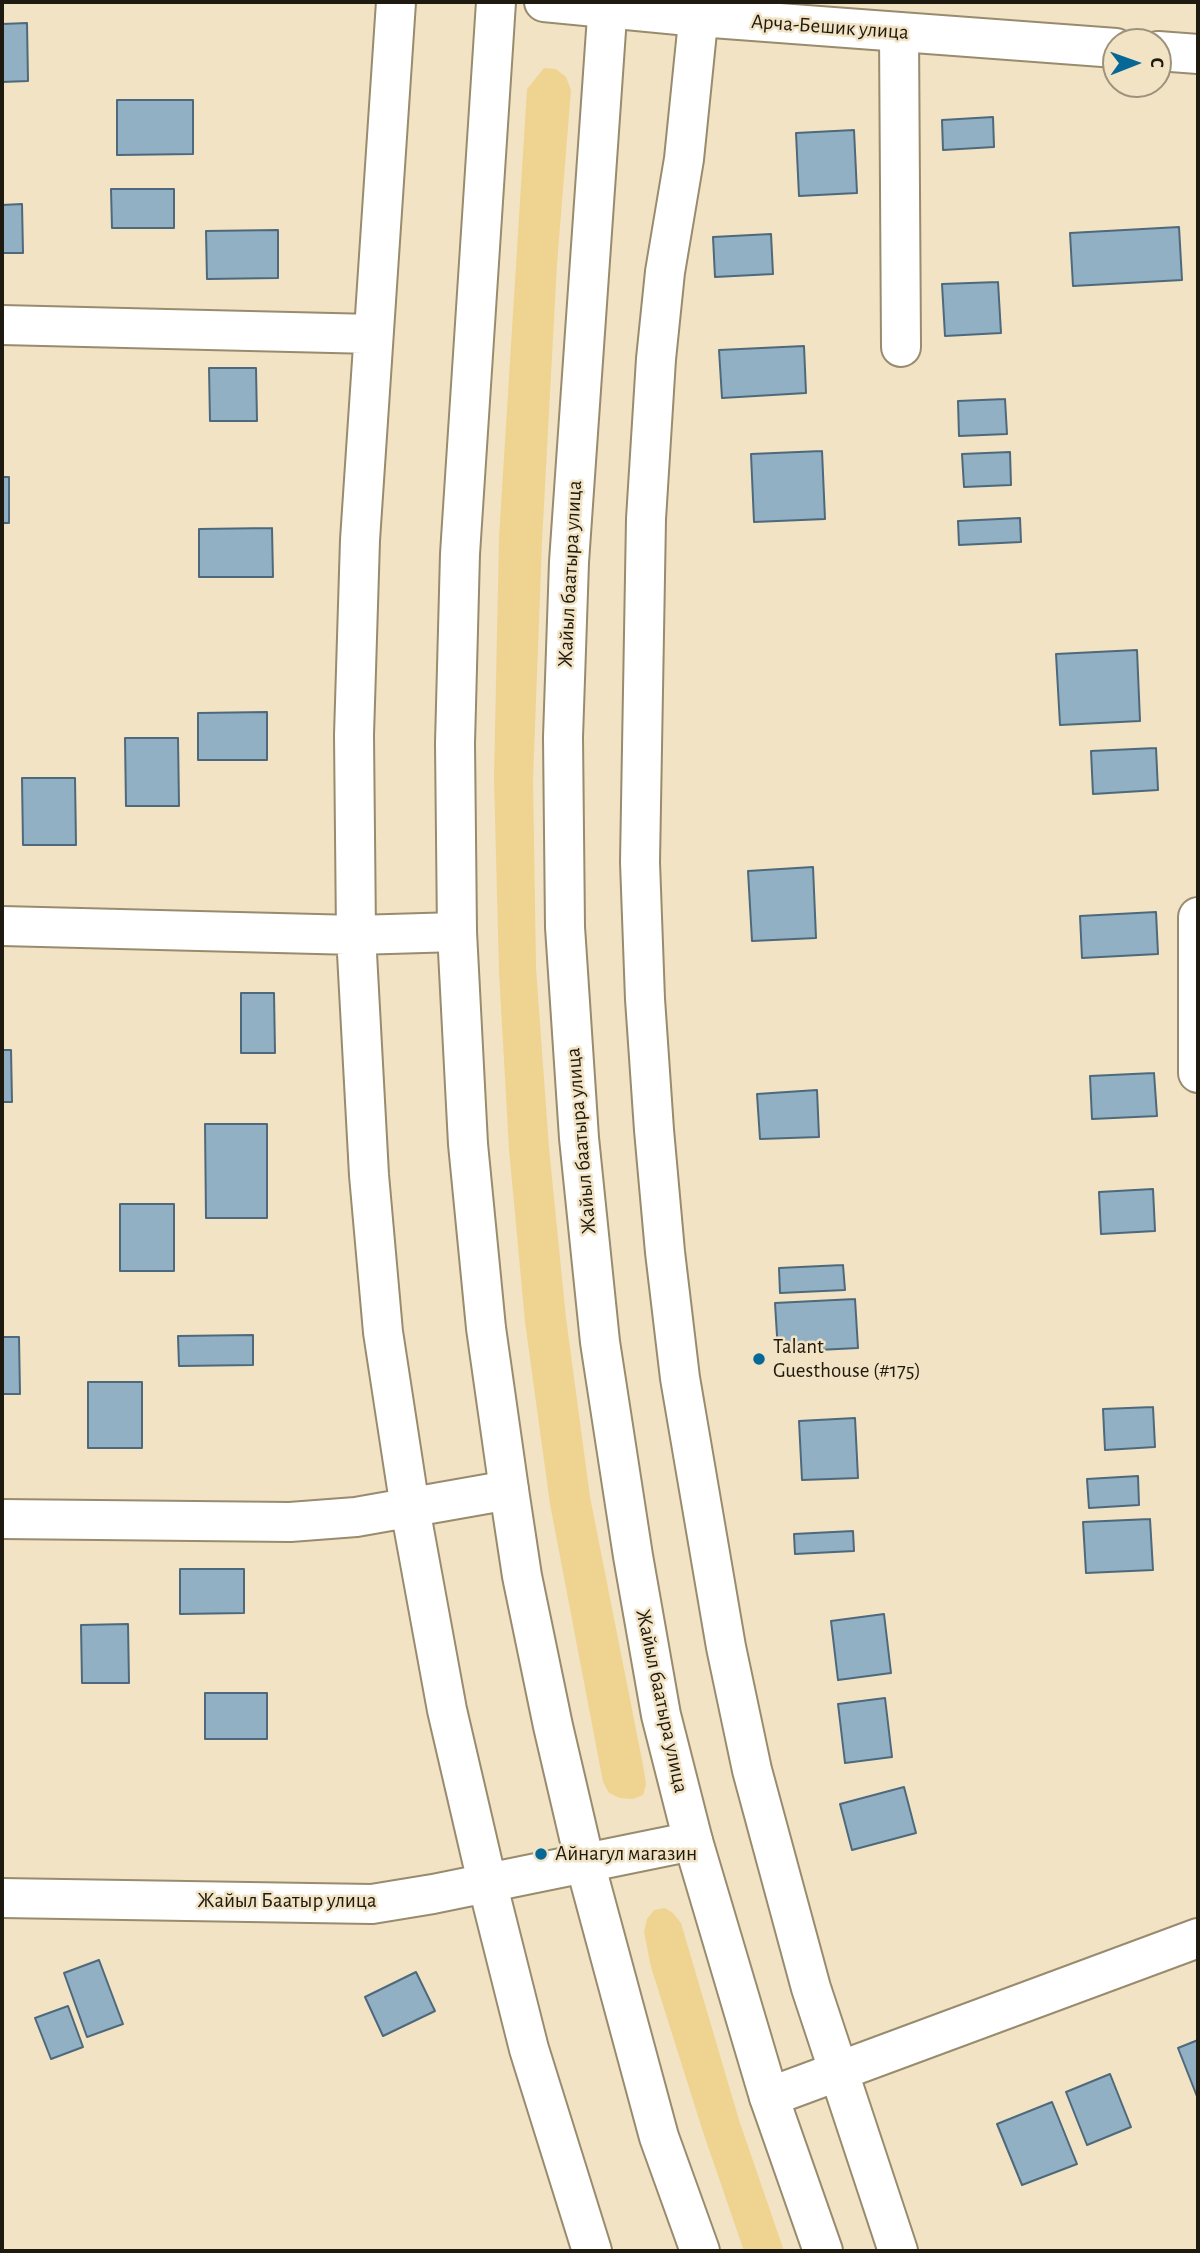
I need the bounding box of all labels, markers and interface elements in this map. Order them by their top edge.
street label: Арча-Бешик улица [750,9,910,45]
north arrow [1102,28,1172,98]
text: С [1147,57,1166,68]
street label: Жайыл баатыра улица [553,480,587,668]
street label: Жайыл баатыра улица [560,1047,602,1235]
place label: Talant Guesthouse (#175) [773,1334,921,1384]
marker: Talant Guesthouse (#175) [751,1351,767,1367]
street label: Жайыл баатыра улица [630,1607,694,1795]
place label: Айнагул магазин [555,1841,697,1867]
marker: Айнагул магазин [533,1846,549,1862]
street label: Жайыл Баатыр улица [197,1888,377,1914]

